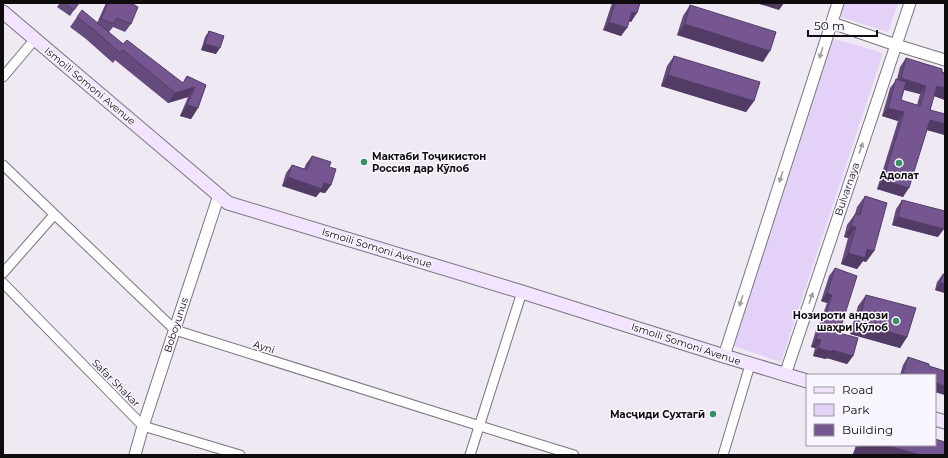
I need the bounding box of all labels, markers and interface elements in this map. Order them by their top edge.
scale bar [808,12,877,38]
text: 50 m [814,18,845,33]
street label: Ismoili Somoni Avenue [42,44,138,128]
one-way arrow [818,48,824,60]
one-way arrow [858,142,864,154]
place label: Мактаби Тоҷикистон Россия дар Кӯлоб [372,150,486,175]
marker: Мактаби Тоҷикистон Россия дар Кӯлоб [359,157,369,167]
marker: Адолат [894,158,904,168]
street label: Bulvarnaya [832,161,862,217]
place label: Адолат [879,169,919,182]
one-way arrow [778,171,784,183]
street label: Ismoili Somoni Avenue [320,225,434,271]
one-way arrow [808,292,814,304]
one-way arrow [738,295,744,307]
street label: Boboyunus [161,296,191,354]
place label: Нозироти андози шаҳри Кӯлоб [793,309,888,334]
marker: Нозироти андози шаҳри Кӯлоб [891,316,901,326]
street label: Ismoili Somoni Avenue [629,320,743,368]
street label: Ayni [252,337,276,357]
street label: Safar Shakar [89,356,143,410]
legend [806,374,936,446]
text: Road [842,382,873,397]
text: Park [842,402,870,417]
place label: Масҷиди Сухтагӣ [610,408,705,421]
marker: Масҷиди Сухтагӣ [708,409,718,419]
text: Building [842,422,893,437]

